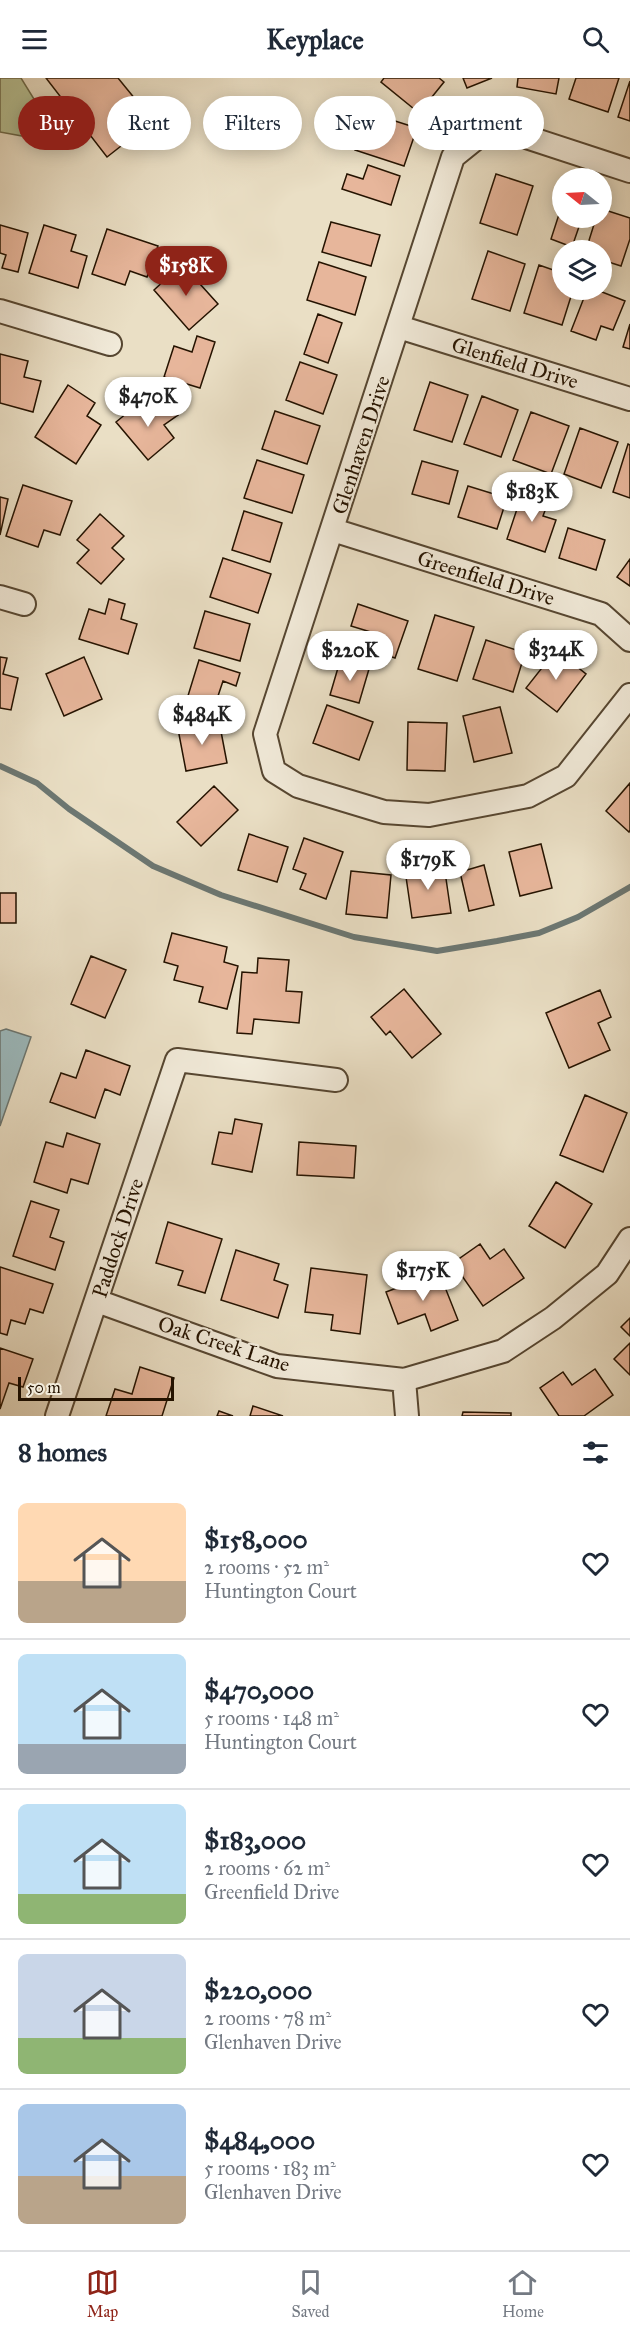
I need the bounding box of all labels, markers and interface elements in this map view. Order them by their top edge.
icon: menu [18,23,51,56]
text: Keyplace [266,23,364,56]
icon: search [579,23,612,56]
chip: Buy [18,96,95,150]
chip: Rent [107,96,191,150]
chip: Filters [203,96,302,150]
chip: New [314,96,396,150]
chip: Apartment [408,96,544,150]
north arrow [552,168,612,228]
map controls [552,168,612,300]
button: layers [552,240,612,300]
pin: $158K [144,246,228,297]
text: $158K [159,253,213,277]
street label: Glenfield Drive [448,331,582,395]
street label: Glenhaven Drive [326,372,396,518]
pin: $470K [106,377,190,428]
text: $470K [119,384,177,408]
pin: $183K [490,472,574,523]
text: $183K [506,479,558,503]
street label: Greenfield Drive [414,545,558,611]
pin: $324K [514,630,598,681]
pin: $220K [308,631,392,682]
text: $324K [528,637,584,661]
text: $220K [321,638,379,662]
pin: $484K [160,695,244,746]
text: $484K [172,702,232,726]
pin: $179K [386,840,470,891]
text: $179K [400,847,456,871]
street label: Paddock Drive [86,1175,150,1301]
pin: $175K [381,1251,465,1302]
text: $175K [396,1258,450,1282]
street label: Oak Creek Lane [155,1310,294,1378]
scale bar [18,1374,174,1402]
text: 50 m [27,1378,61,1397]
text: 8 homes [18,1436,107,1468]
icon: filters [579,1436,612,1469]
text: $158,000 [204,1523,308,1555]
icon: home [66,1527,138,1599]
icon: heart [579,1547,612,1580]
text: 2 rooms · 52 m² [204,1555,329,1579]
text: Huntington Court [204,1579,357,1603]
text: $470,000 [204,1674,314,1706]
icon: home [66,1678,138,1750]
icon: heart [579,1698,612,1731]
text: 5 rooms · 148 m² [204,1706,339,1730]
text: Huntington Court [204,1730,357,1754]
text: $183,000 [204,1824,306,1856]
icon: home [66,1828,138,1900]
icon: heart [579,1848,612,1881]
text: 2 rooms · 62 m² [204,1856,330,1880]
text: Greenfield Drive [204,1880,339,1904]
text: $220,000 [204,1974,312,2006]
icon: home [66,1978,138,2050]
icon: heart [579,1998,612,2031]
text: 2 rooms · 78 m² [204,2006,331,2030]
text: Glenhaven Drive [204,2030,342,2054]
text: $484,000 [204,2124,315,2156]
icon: home [66,2128,138,2200]
icon: heart [579,2148,612,2181]
text: 5 rooms · 183 m² [204,2156,336,2180]
text: Glenhaven Drive [204,2180,342,2204]
tab: Map [86,2266,119,2321]
tab: Saved [292,2266,330,2321]
tab: Home [502,2266,544,2321]

